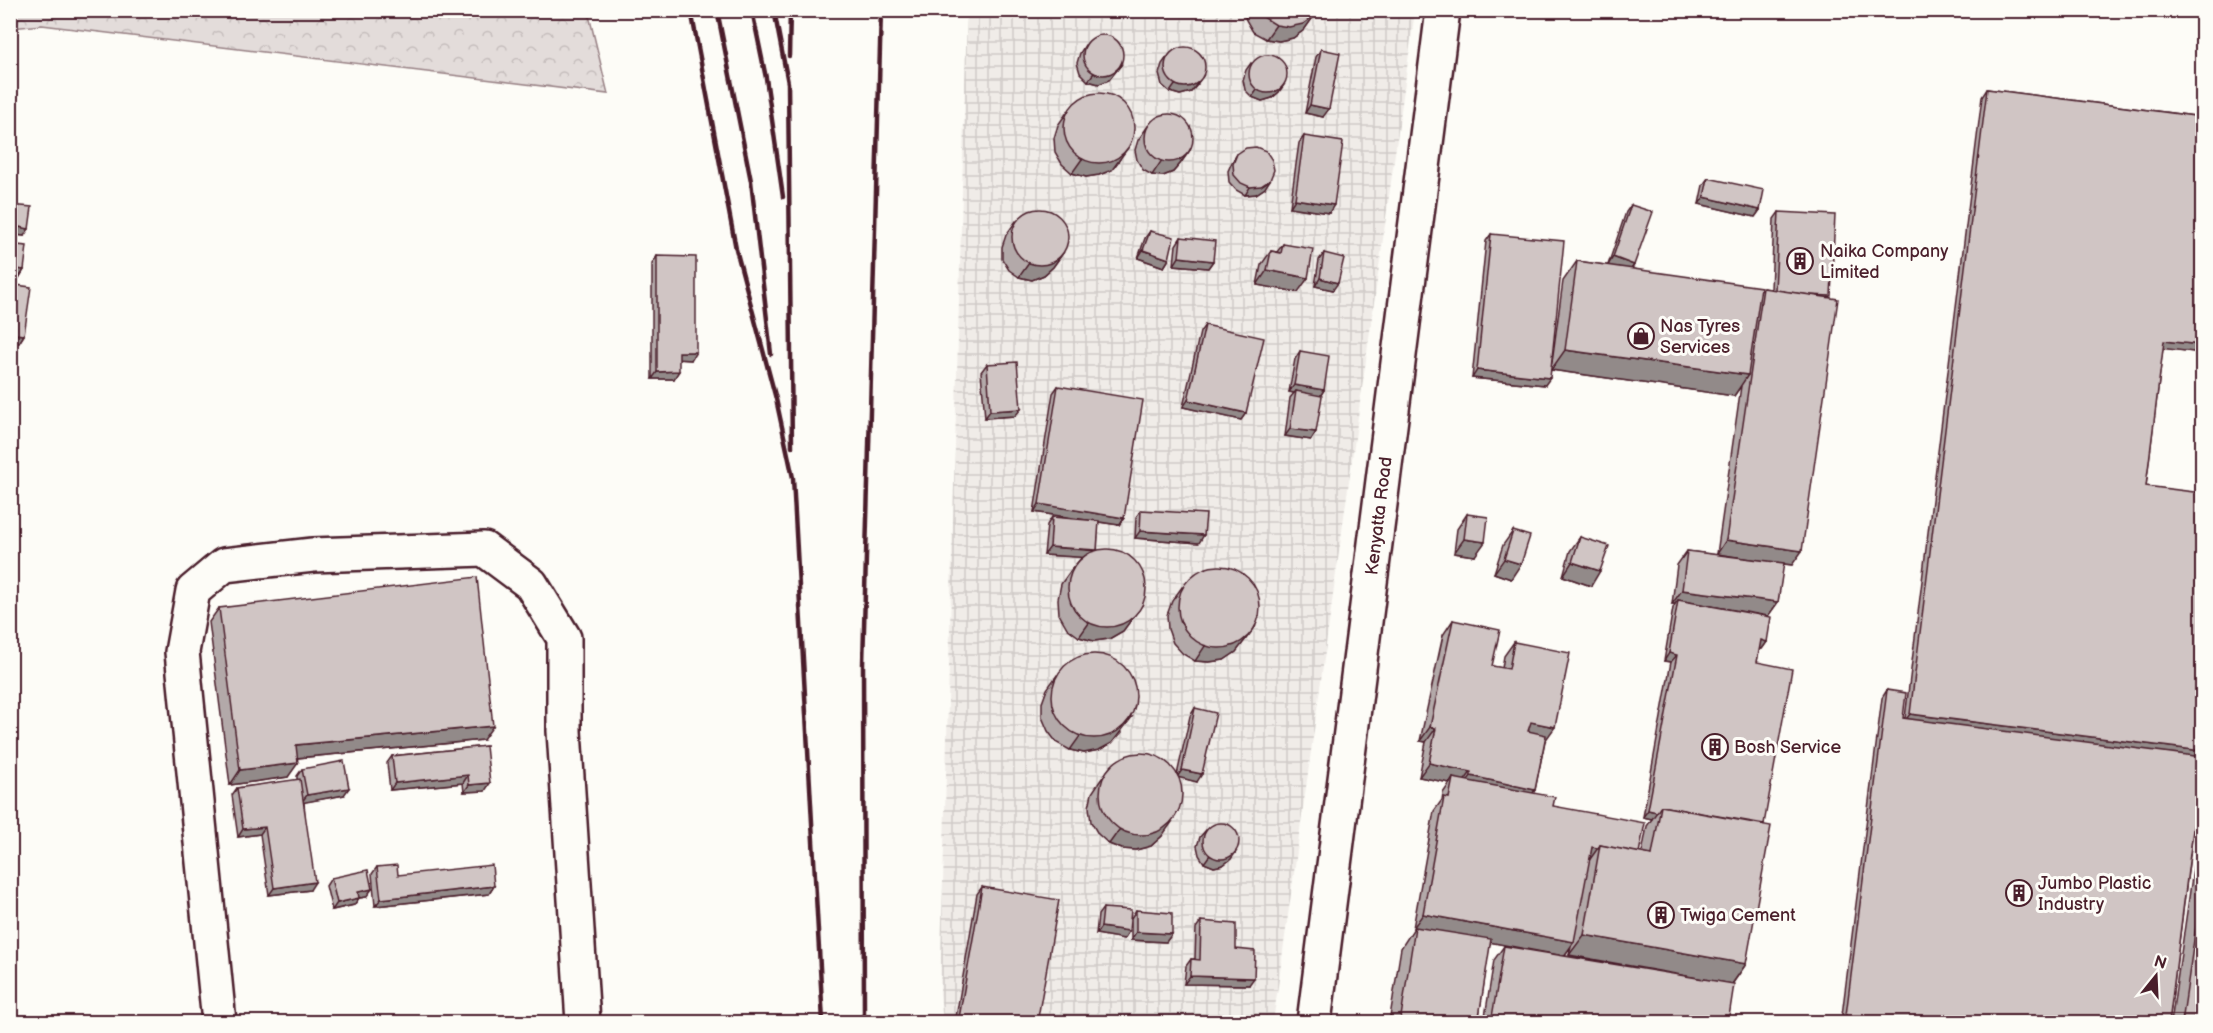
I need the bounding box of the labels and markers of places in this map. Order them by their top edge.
place label: Naika Company Limited [1820,241,1949,283]
building icon: Naika Company Limited [1785,246,1815,276]
place label: Nas Tyres Services [1660,316,1740,358]
shop icon: Nas Tyres Services [1626,321,1656,351]
building icon: Bosh Service [1700,732,1730,762]
place label: Bosh Service [1734,737,1841,758]
place label: Jumbo Plastic Industry [2038,873,2151,915]
building icon: Jumbo Plastic Industry [2004,878,2034,908]
building icon: Twiga Cement [1646,900,1676,930]
place label: Twiga Cement [1680,905,1796,926]

